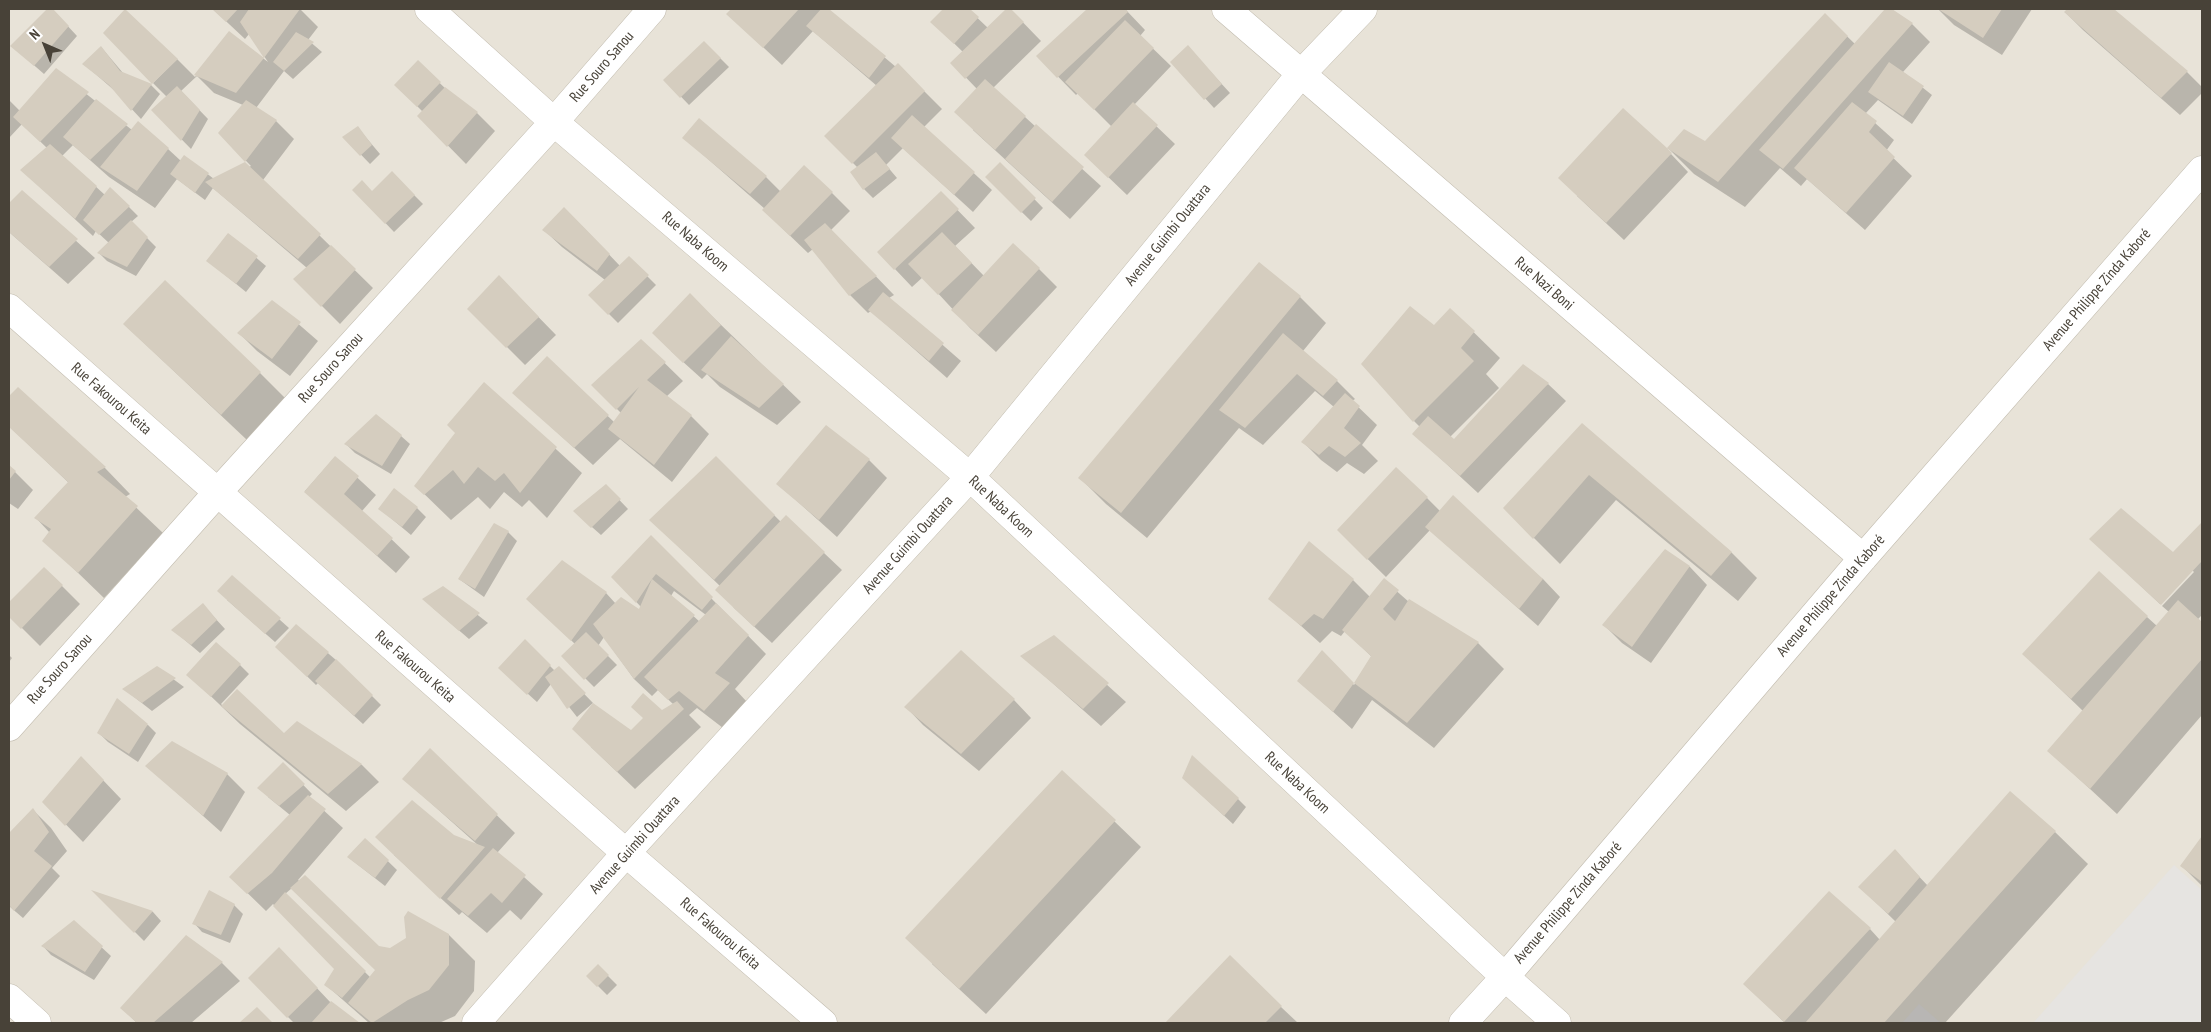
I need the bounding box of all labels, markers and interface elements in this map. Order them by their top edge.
north arrow [20,20,70,70]
text: N [26,25,44,43]
street label: Rue Souro Sanou [566,28,638,106]
street label: Avenue Guimbi Ouattara [1121,180,1215,290]
street label: Rue Naba Koom [658,208,732,276]
street label: Avenue Philippe Zinda Kaboré [2039,225,2155,355]
street label: Rue Nazi Boni [1511,253,1577,315]
street label: Rue Souro Sanou [295,329,367,407]
street label: Rue Fakourou Keita [67,359,155,439]
street label: Rue Naba Koom [965,472,1037,542]
street label: Avenue Guimbi Ouattara [859,492,957,598]
street label: Avenue Philippe Zinda Kaboré [1773,531,1889,661]
street label: Rue Fakourou Keita [371,627,459,707]
street label: Rue Souro Sanou [24,630,96,708]
street label: Rue Naba Koom [1261,748,1333,818]
street label: Avenue Guimbi Ouattara [586,792,684,898]
street label: Avenue Philippe Zinda Kaboré [1510,838,1626,968]
street label: Rue Fakourou Keita [676,894,764,974]

